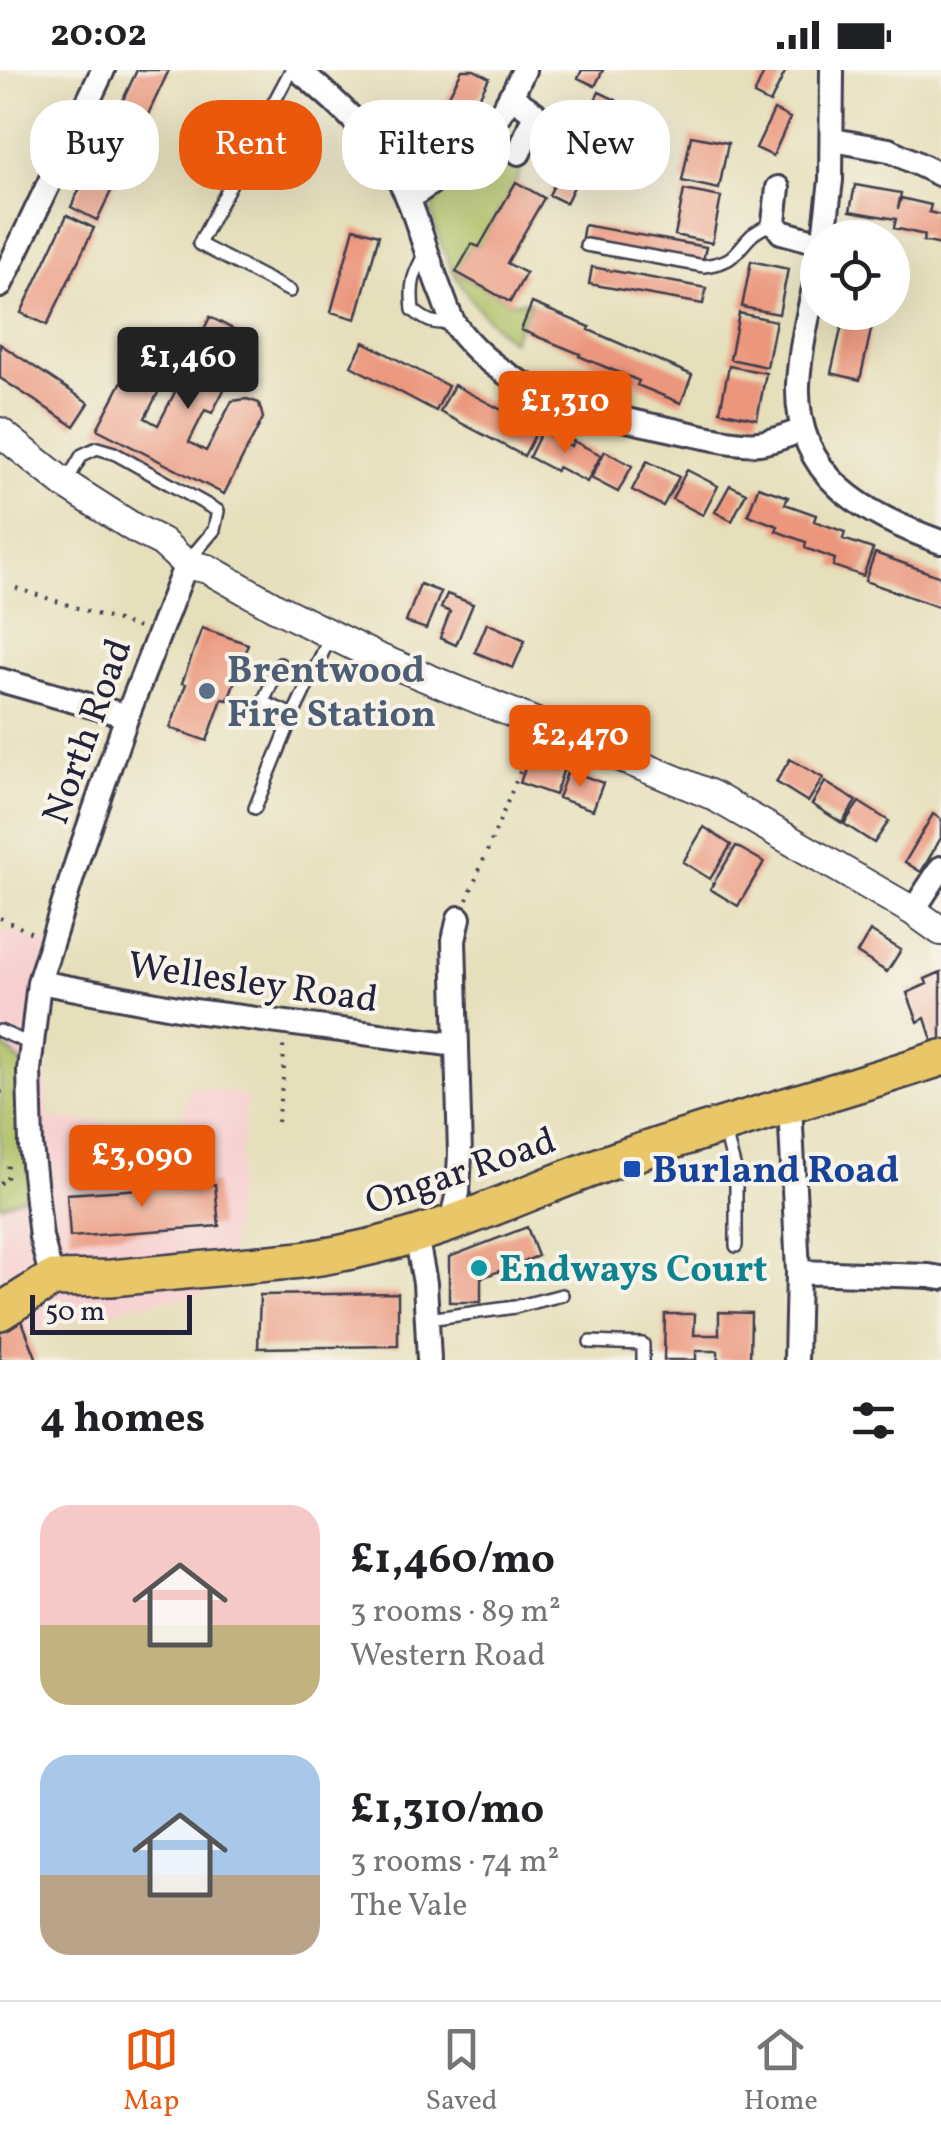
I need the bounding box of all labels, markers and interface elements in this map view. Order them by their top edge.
text: 20:02 [50,9,147,62]
chip: Buy [30,100,159,190]
chip: Rent [179,100,322,190]
chip: Filters [342,100,510,190]
chip: New [530,100,670,190]
map controls [800,220,910,330]
button: locate [800,220,910,330]
pin: £1,460 [107,327,269,412]
text: £1,460 [139,337,237,381]
pin: £1,310 [484,371,646,456]
text: £1,310 [521,381,609,425]
street label: North Road [31,632,147,832]
place label: Brentwood Fire Station [227,646,436,743]
marker: Brentwood Fire Station [196,680,218,702]
pin: £2,470 [499,705,661,790]
text: £2,470 [531,715,629,759]
street label: Wellesley Road [124,941,381,1028]
street label: Ongar Road [359,1116,563,1231]
pin: £3,090 [61,1125,223,1210]
text: £3,090 [91,1135,193,1179]
place label: Burland Road [652,1146,899,1199]
marker: Burland Road [621,1158,643,1180]
place label: Endways Court [499,1245,768,1298]
marker: Endways Court [468,1257,490,1279]
scale bar [30,1290,192,1334]
text: 50 m [45,1293,105,1332]
text: 4 homes [40,1391,205,1450]
icon: filters [846,1393,901,1448]
text: £1,460/mo [350,1532,555,1591]
icon: home [120,1545,240,1665]
text: 3 rooms · 89 m² [350,1591,561,1635]
text: Western Road [350,1635,546,1679]
text: £1,310/mo [350,1782,544,1841]
icon: home [120,1795,240,1915]
text: 3 rooms · 74 m² [350,1841,559,1885]
text: The Vale [350,1885,468,1929]
tab: Map [123,2022,179,2121]
tab: Saved [425,2022,498,2121]
tab: Home [744,2022,818,2121]

